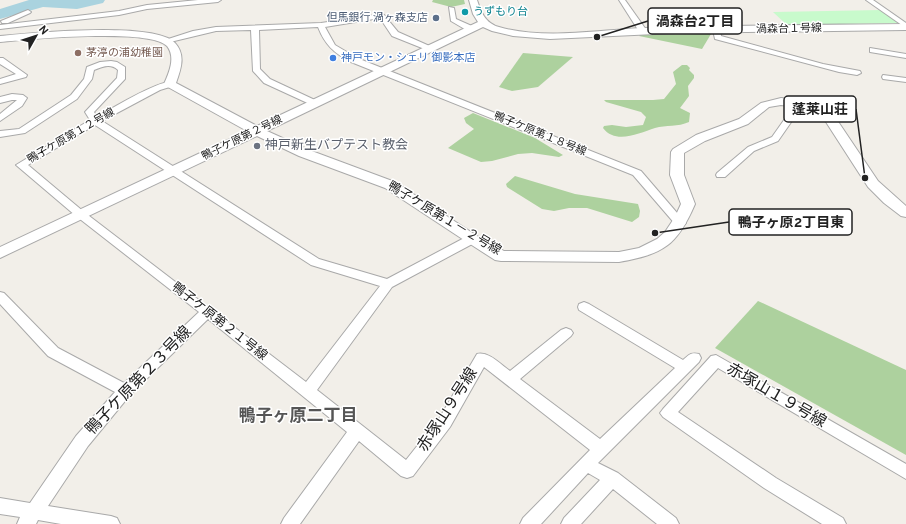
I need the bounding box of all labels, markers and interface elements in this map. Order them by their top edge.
place label: うずもり台 [473,5,528,19]
marker: うずもり台 [460,7,470,17]
callout: 渦森台2丁目 [648,8,742,34]
place label: 但馬銀行 渦ヶ森支店 [326,11,428,25]
marker: 但馬銀行 渦ヶ森支店 [431,13,441,23]
text: 渦森台2丁目 [656,14,734,31]
north arrow [16,16,56,56]
street label: 渦森台１号線 [756,21,822,37]
text: N [35,23,51,38]
place label: 茅渟の浦幼稚園 [86,46,163,60]
marker: 茅渟の浦幼稚園 [73,48,83,58]
place label: 神戸モン・シェリ 御影本店 [341,51,476,65]
marker: 神戸モン・シェリ 御影本店 [328,53,338,63]
callout: 蓬莱山荘 [784,96,856,122]
text: 蓬莱山荘 [792,102,848,119]
street label: 鴨子ケ原第１２号線 [25,105,117,167]
street label: 鴨子ケ原第１８号線 [491,109,589,159]
street label: 鴨子ケ原第２号線 [199,112,285,164]
place label: 神戸新生バプテスト教会 [265,137,408,154]
marker: 神戸新生バプテスト教会 [252,141,262,151]
street label: 鴨子ケ原第１－２号線 [384,178,504,259]
callout: 鴨子ヶ原2丁目東 [729,209,852,235]
text: 鴨子ヶ原2丁目東 [738,215,844,232]
street label: 鴨子ケ原第２１号線 [168,279,271,364]
street label: 鴨子ケ原第２３号線 [82,322,196,440]
street label: 赤塚山１９号線 [722,359,830,433]
street label: 赤塚山９号線 [413,364,483,456]
district label: 鴨子ヶ原二丁目 [239,406,358,428]

